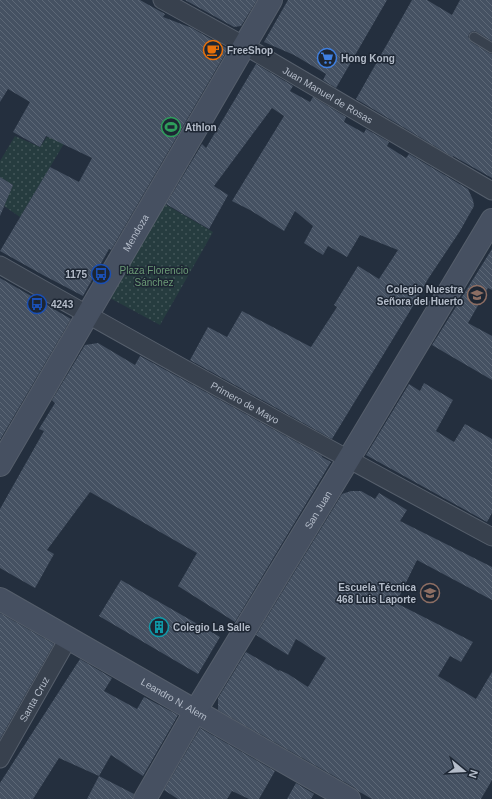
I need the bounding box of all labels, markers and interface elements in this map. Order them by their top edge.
cafe icon: FreeShop [202,39,224,61]
place label: FreeShop [227,45,273,56]
supermarket icon: Hong Kong [316,47,338,69]
place label: Hong Kong [341,53,395,64]
street label: Juan Manuel de Rosas [281,64,375,126]
sports icon: Athlon [160,116,182,138]
place label: Athlon [185,122,217,133]
street label: Mendoza [121,212,151,253]
bus stop icon: 1175 [90,263,112,285]
park label: Plaza Florencio Sánchez [120,265,189,288]
place label: 1175 [65,269,87,280]
place label: Colegio Nuestra Señora del Huerto [377,284,463,307]
school or university icon: Colegio Nuestra Señora del Huerto [466,284,488,306]
bus stop icon: 4243 [26,293,48,315]
place label: 4243 [51,299,74,310]
street label: Primero de Mayo [209,380,281,426]
street label: San Juan [303,489,334,531]
place label: Escuela Técnica 468 Luis Laporte [337,582,416,605]
school or university icon: Escuela Técnica 468 Luis Laporte [419,582,441,604]
building icon: Colegio La Salle [148,616,170,638]
place label: Colegio La Salle [173,622,251,633]
street label: Santa Cruz [17,675,52,724]
street label: Leandro N. Alem [139,676,209,723]
north arrow [444,751,484,791]
text: N [467,768,480,780]

